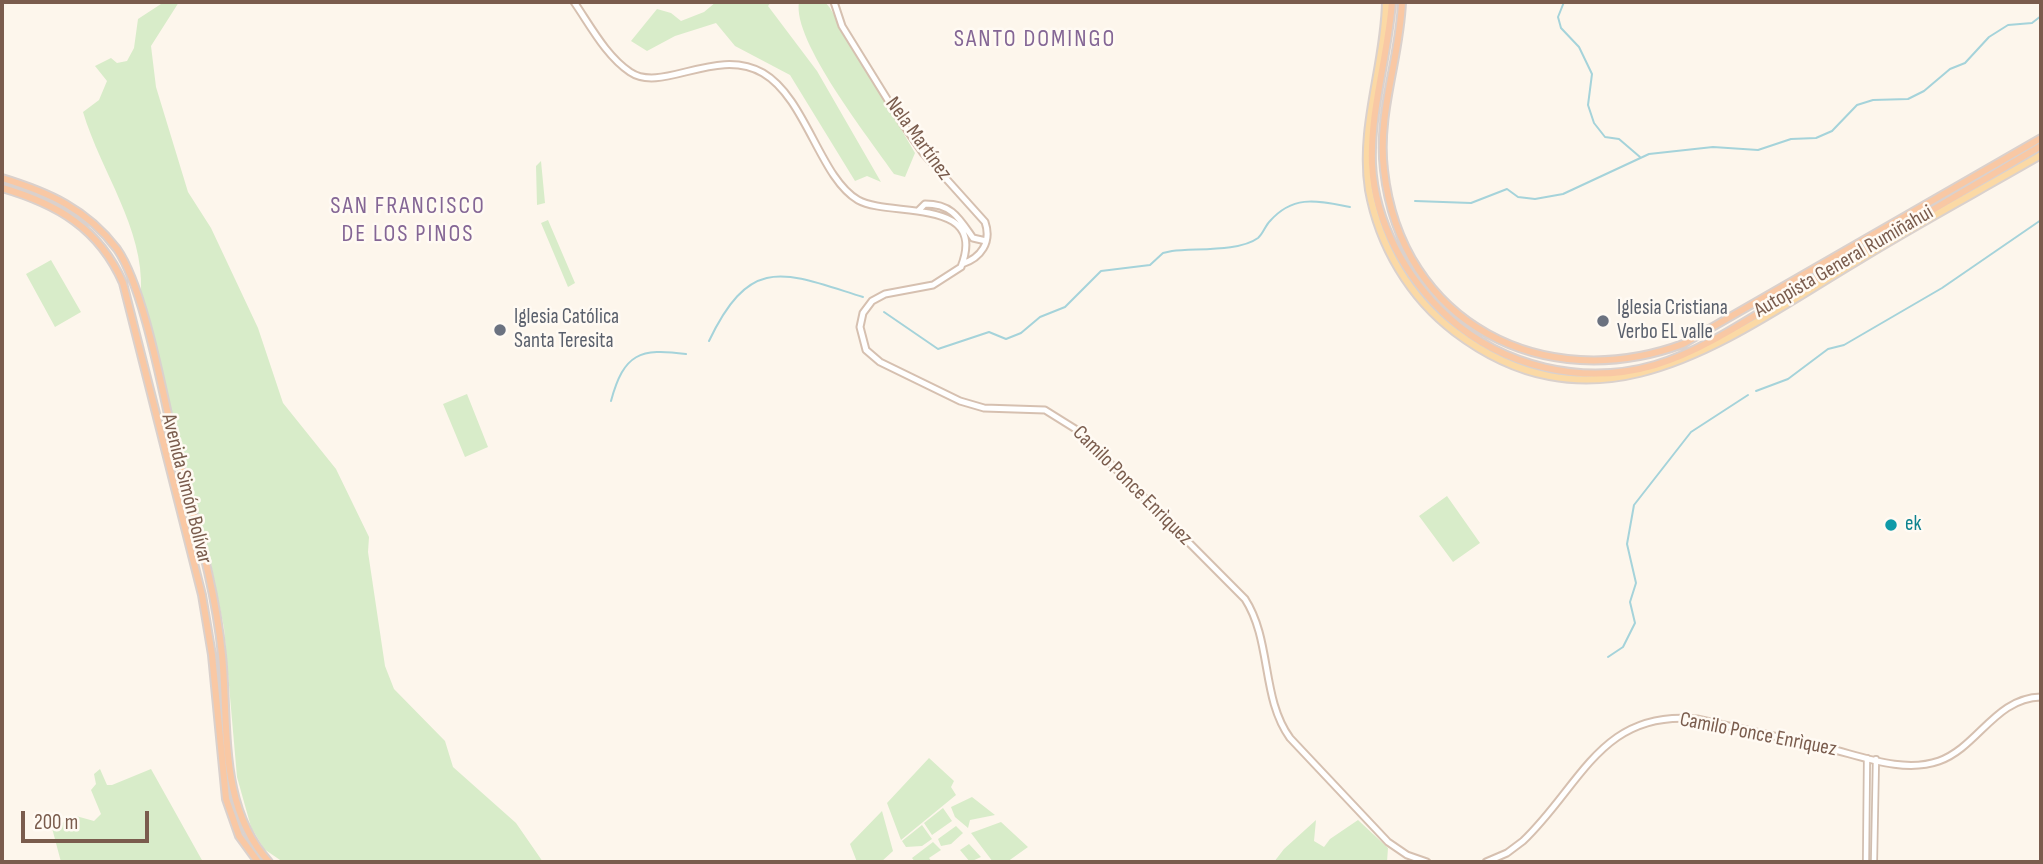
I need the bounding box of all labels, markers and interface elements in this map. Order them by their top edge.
district label: SANTO DOMINGO [955,26,1115,54]
street label: Nela Martínez [879,93,957,185]
district label: SAN FRANCISCO DE LOS PINOS [332,193,484,249]
street label: Autopista General Rumiñahui [1750,200,1938,324]
place label: Iglesia Cristiana Verbo EL valle [1617,296,1728,346]
place label: Iglesia Católica Santa Teresita [514,305,619,355]
marker: Iglesia Cristiana Verbo EL valle [1595,313,1611,329]
marker: Iglesia Católica Santa Teresita [492,322,508,338]
street label: Avenida Simón Bolívar [155,412,217,566]
street label: Camilo Ponce Enrìquez [1067,421,1197,551]
place label: ek [1905,512,1921,538]
marker: ek [1883,517,1899,533]
street label: Camilo Ponce Enrìquez [1678,707,1838,763]
scale bar [24,798,152,842]
text: 200 m [34,810,78,835]

